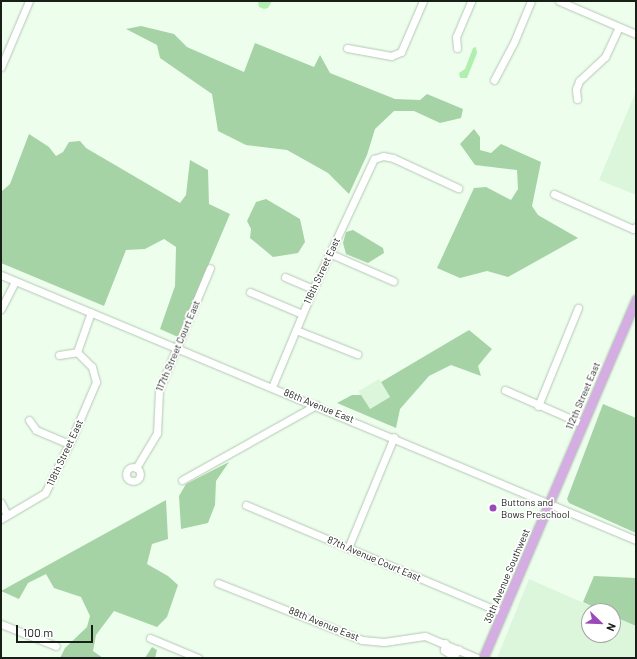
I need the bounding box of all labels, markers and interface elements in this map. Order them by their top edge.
street label: 116th Street East [301,236,343,306]
street label: 117th Street Court East [153,299,203,393]
street label: 112th Street East [563,360,603,432]
street label: 86th Avenue East [282,386,356,426]
street label: 118th Street East [44,418,86,488]
place label: Buttons and Bows Preschool [501,496,570,520]
marker: Buttons and Bows Preschool [488,503,498,513]
street label: 39th Avenue Southwest [482,527,532,625]
street label: 87th Avenue Court East [325,534,423,584]
north arrow [581,603,621,643]
street label: 88th Avenue East [287,604,361,644]
scale bar [18,617,95,643]
text: N [604,622,619,633]
text: 100 m [23,625,53,639]

